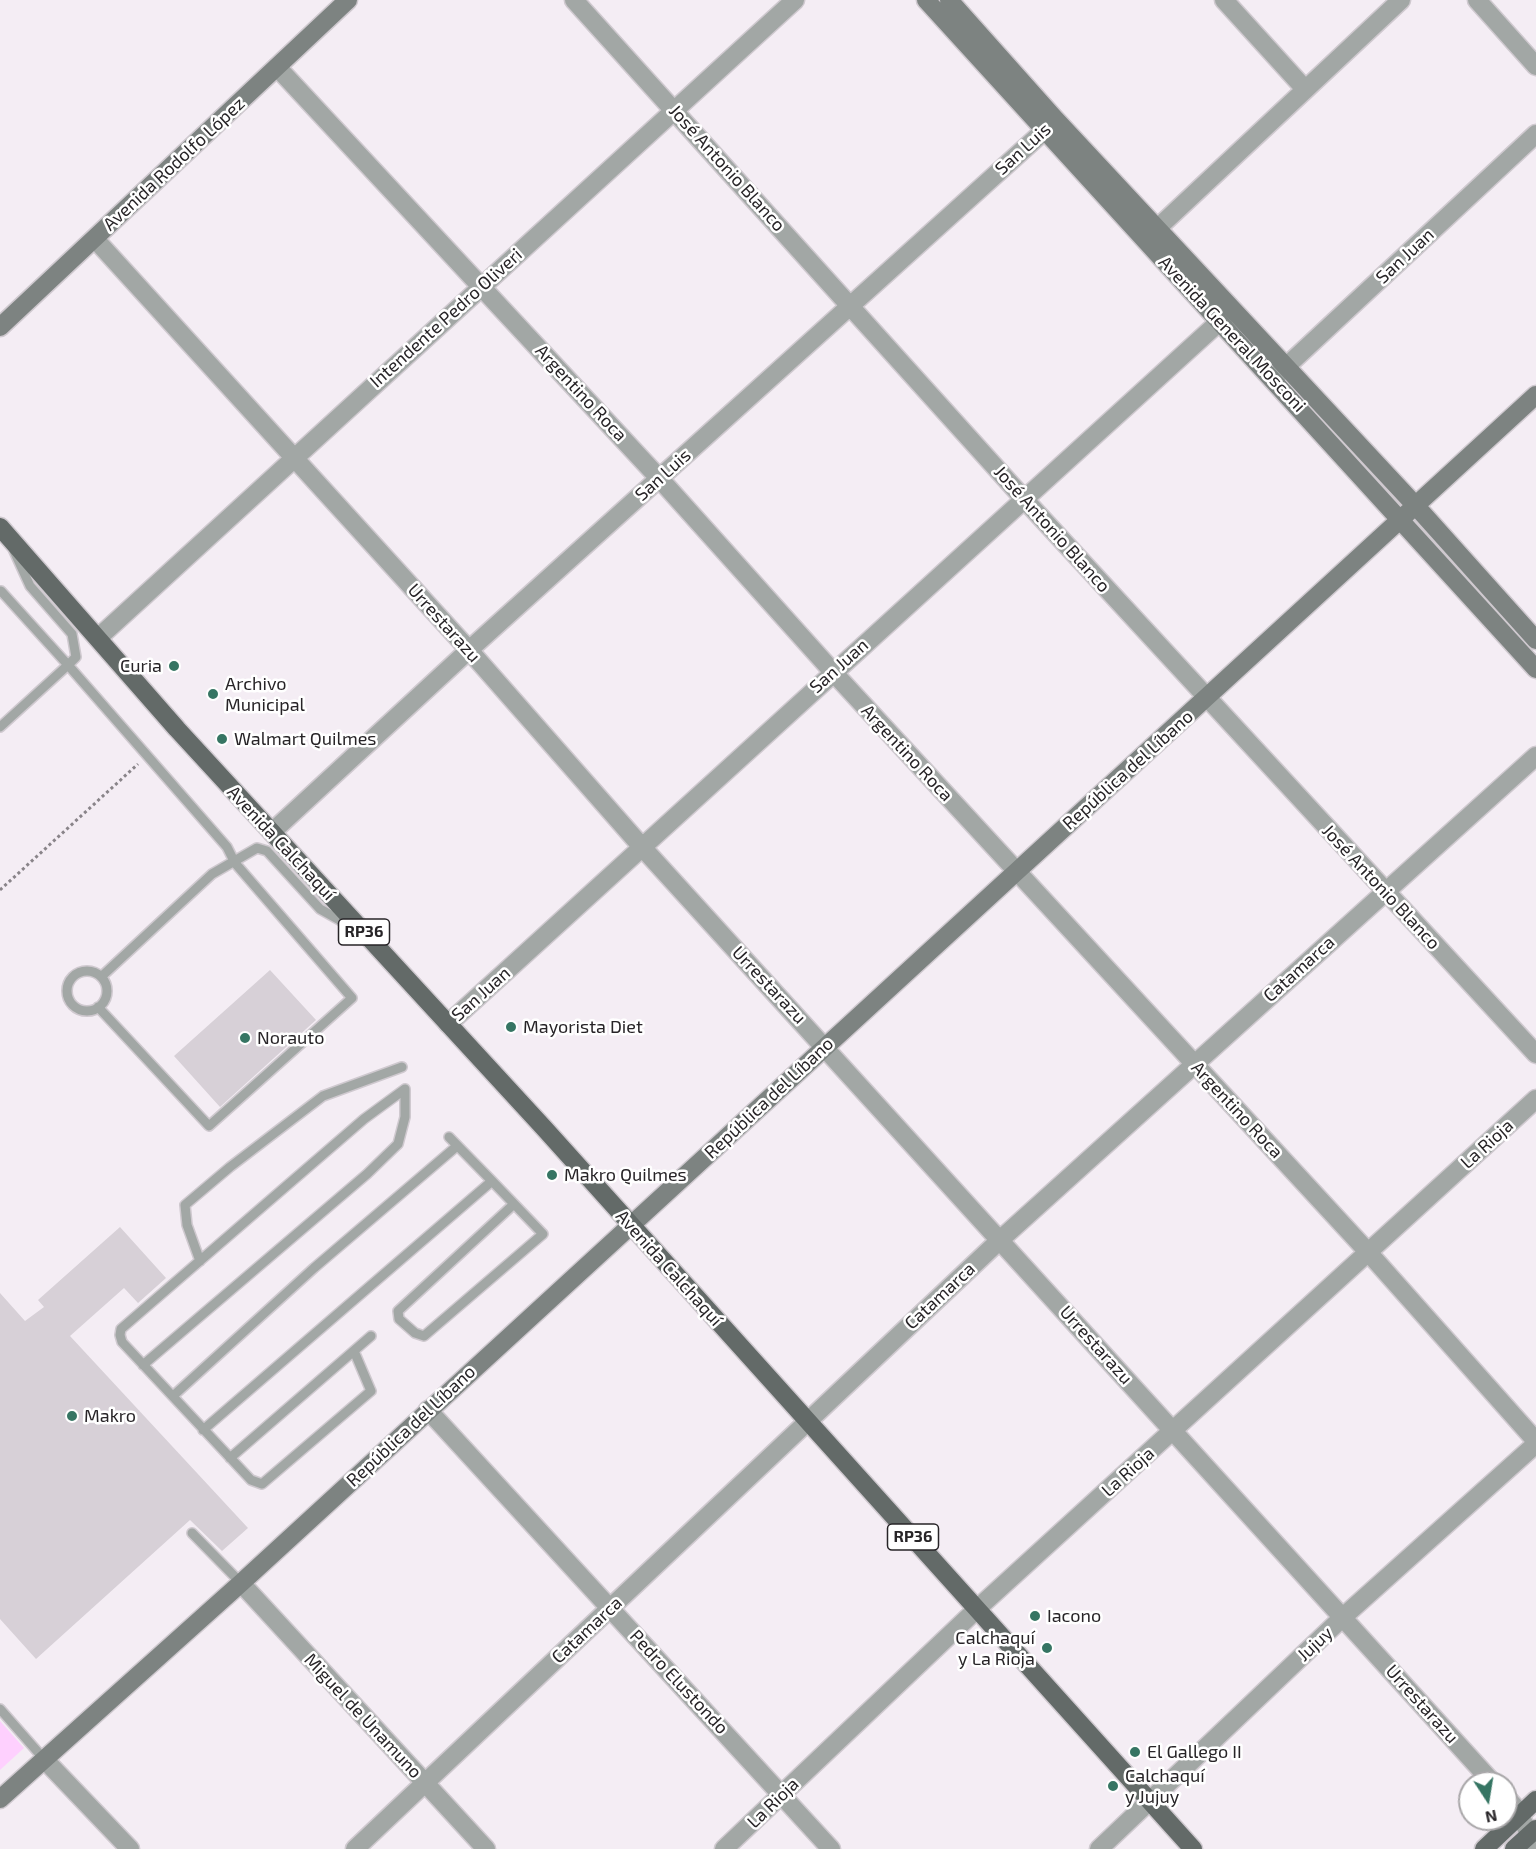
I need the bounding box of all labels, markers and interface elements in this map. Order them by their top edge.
street label: Avenida Rodolfo López [99,93,249,235]
street label: José Antonio Blanco [665,100,789,236]
street label: San Luis [991,118,1055,180]
street label: San Juan [1372,224,1438,288]
street label: Intendente Pedro Oliveri [365,244,527,392]
street label: Avenida General Mosconi [1154,251,1310,417]
street label: Argentino Roca [531,340,631,446]
street label: San Luis [631,444,695,506]
street label: José Antonio Blanco [990,461,1114,597]
street label: Urrestarazu [403,579,485,667]
street label: San Juan [805,634,873,698]
place label: Curia [120,655,162,677]
marker: Curia [167,659,181,673]
place label: Archivo Municipal [225,673,305,716]
marker: Archivo Municipal [206,687,220,701]
street label: Argentino Roca [857,700,957,806]
street label: República del Líbano [1058,706,1198,834]
place label: Walmart Quilmes [234,728,377,750]
marker: Walmart Quilmes [215,732,229,746]
street label: Avenida Calchaquí [222,781,340,905]
street label: José Antonio Blanco [1318,820,1444,954]
road number: RP36 [338,919,389,945]
street label: Catamarca [1259,931,1339,1007]
street label: Urrestarazu [728,942,810,1028]
street label: San Juan [447,962,515,1026]
place label: Mayorista Diet [523,1016,643,1038]
marker: Mayorista Diet [504,1020,518,1034]
place label: Norauto [257,1027,324,1049]
marker: Norauto [238,1031,252,1045]
street label: República del Líbano [700,1033,838,1163]
street label: Argentino Roca [1187,1057,1287,1163]
street label: La Rioja [1456,1115,1518,1173]
place label: Makro Quilmes [564,1164,687,1186]
marker: Makro Quilmes [545,1168,559,1182]
street label: Avenida Calchaquí [611,1206,727,1330]
street label: Catamarca [900,1258,980,1334]
street label: Urrestarazu [1055,1301,1137,1389]
street label: República del Líbano [342,1361,480,1491]
place label: Makro [84,1405,136,1427]
marker: Makro [65,1409,79,1423]
street label: La Rioja [1097,1443,1159,1501]
road number: RP36 [888,1524,938,1550]
street label: Catamarca [547,1592,627,1668]
place label: Iacono [1047,1605,1101,1627]
marker: Iacono [1028,1609,1042,1623]
street label: Jujuy [1293,1622,1337,1666]
street label: Pedro Elustondo [625,1625,733,1739]
place label: Calchaquí y La Rioja [955,1627,1035,1670]
marker: Calchaquí y La Rioja [1040,1641,1054,1655]
street label: Miguel de Unamuno [300,1649,426,1783]
street label: Urrestarazu [1381,1660,1463,1748]
place label: El Gallego II [1147,1741,1242,1763]
marker: El Gallego II [1128,1745,1142,1759]
place label: Calchaquí y Jujuy [1125,1765,1205,1808]
north arrow [1458,1771,1518,1831]
street label: La Rioja [743,1773,803,1833]
marker: Calchaquí y Jujuy [1106,1779,1120,1793]
text: N [1484,1807,1499,1828]

